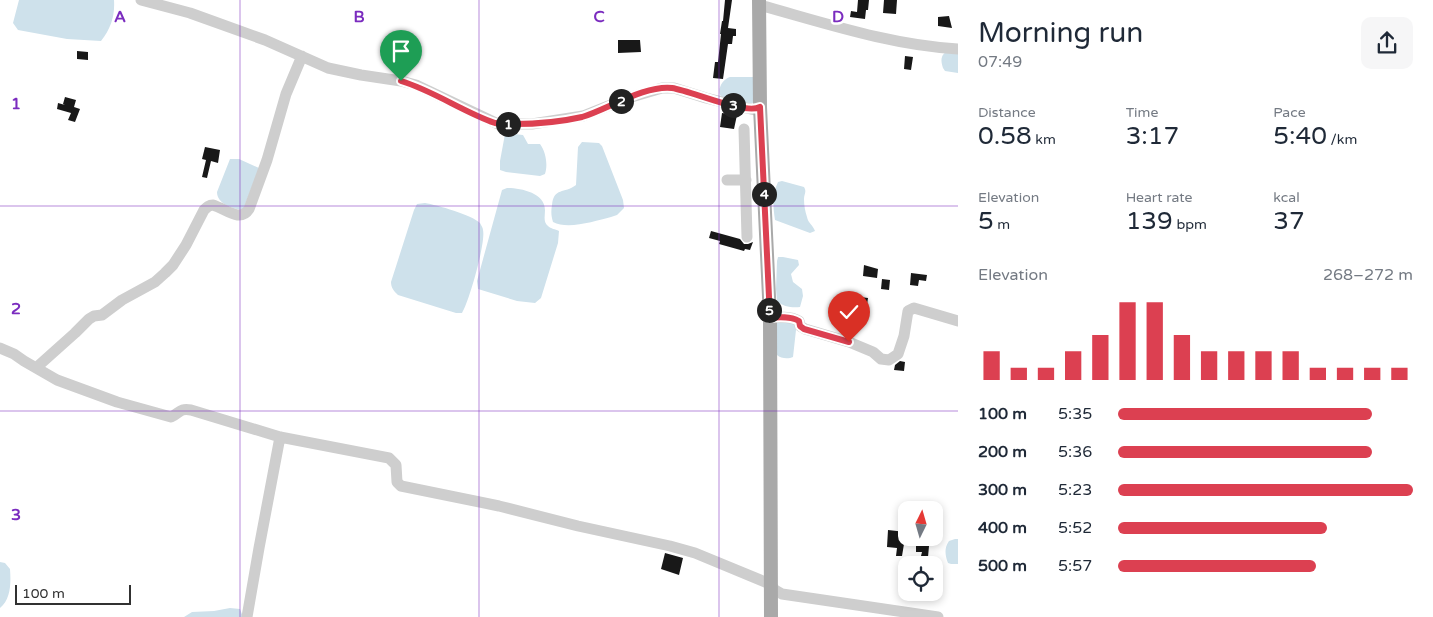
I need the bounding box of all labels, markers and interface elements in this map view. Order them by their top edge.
text: A [114,7,126,27]
text: B [353,7,365,27]
text: C [593,7,605,27]
text: D [832,7,844,27]
text: Morning run [978,16,1143,50]
button: share [1361,17,1413,69]
pin [380,30,422,81]
icon: arrive [387,37,415,65]
text: 07:49 [978,52,1022,72]
pin: 2 [608,88,634,114]
pin: 3 [720,92,746,118]
text: 2 [617,93,626,110]
text: 1 [11,94,21,114]
text: 3 [729,97,738,114]
text: Distance [978,104,1036,121]
text: Time [1126,104,1158,121]
text: Pace [1273,104,1306,121]
pin: 1 [496,112,520,136]
text: 1 [504,116,513,133]
text: 0.58 [978,121,1032,151]
text: 3:17 [1126,121,1179,151]
text: 5:40 [1273,121,1327,151]
text: km [1032,131,1056,148]
text: /km [1327,131,1357,148]
pin: 4 [752,182,776,206]
text: 4 [760,186,769,203]
text: Elevation [978,189,1039,206]
text: Heart rate [1126,189,1192,206]
text: kcal [1273,189,1300,206]
text: 5 [978,206,994,236]
text: 139 [1126,206,1173,236]
text: 37 [1273,206,1305,236]
text: m [994,216,1010,233]
text: bpm [1173,216,1207,233]
text: Elevation [978,265,1048,285]
text: 268–272 m [1323,265,1413,285]
pin [828,291,870,342]
pin: 5 [756,298,782,322]
icon: check [835,298,863,326]
text: 2 [11,299,21,319]
text: 5 [765,302,774,319]
text: 100 m [978,404,1027,424]
text: 5:35 [1058,404,1092,424]
text: 200 m [978,442,1027,462]
text: 5:36 [1058,442,1092,462]
text: 300 m [978,480,1027,500]
text: 5:23 [1058,480,1092,500]
north arrow [898,501,942,546]
map controls [898,501,943,601]
text: 3 [11,505,21,525]
text: 400 m [978,518,1027,538]
text: 5:52 [1058,518,1092,538]
button: locate [898,556,943,601]
text: 500 m [978,556,1027,576]
text: 5:57 [1058,556,1092,576]
scale bar [15,582,131,605]
text: 100 m [22,585,65,602]

